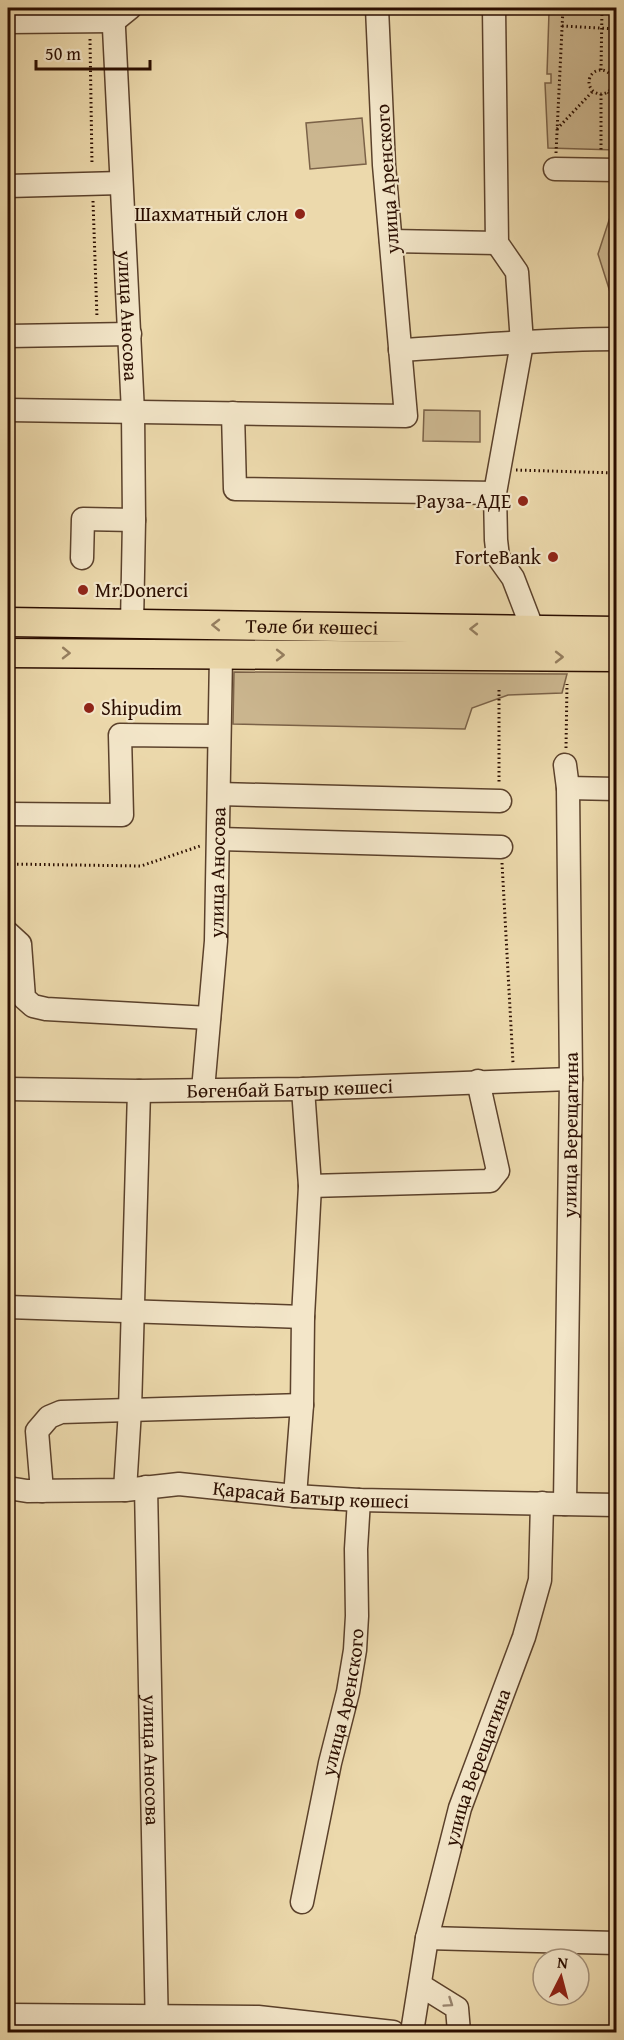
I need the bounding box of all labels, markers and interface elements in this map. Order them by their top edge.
scale bar [36,33,150,71]
text: 50 m [45,40,81,67]
street label: улица Аренского [367,103,406,256]
place label: Шахматный слон [135,199,288,228]
marker: Шахматный слон [293,207,307,221]
street label: улица Аносова [111,249,146,382]
place label: Рауза- АДЕ [416,486,511,515]
marker: Рауза- АДЕ [516,494,530,508]
place label: ForteBank [455,542,542,571]
marker: ForteBank [546,550,560,564]
place label: Mr.Donerci [95,575,189,604]
marker: Mr.Donerci [76,583,90,597]
street label: Төле би көшесі [246,611,379,641]
one-way arrow [212,619,221,631]
one-way arrow [470,622,479,635]
one-way arrow [61,647,70,659]
one-way arrow [275,649,284,661]
one-way arrow [554,651,563,663]
place label: Shipudim [101,693,183,722]
marker: Shipudim [82,701,96,715]
street label: улица Аносова [201,806,232,939]
street label: улица Верещагина [554,1052,585,1219]
street label: Бөгенбай Батыр көшесі [186,1071,394,1104]
street label: Қарасай Батыр көшесі [211,1473,410,1515]
street label: улица Аренского [313,1627,370,1780]
street label: улица Верещагина [436,1684,518,1850]
street label: улица Аносова [136,1693,168,1826]
north arrow [531,1947,591,2007]
text: N [556,1950,569,1975]
one-way arrow [442,1996,453,2007]

